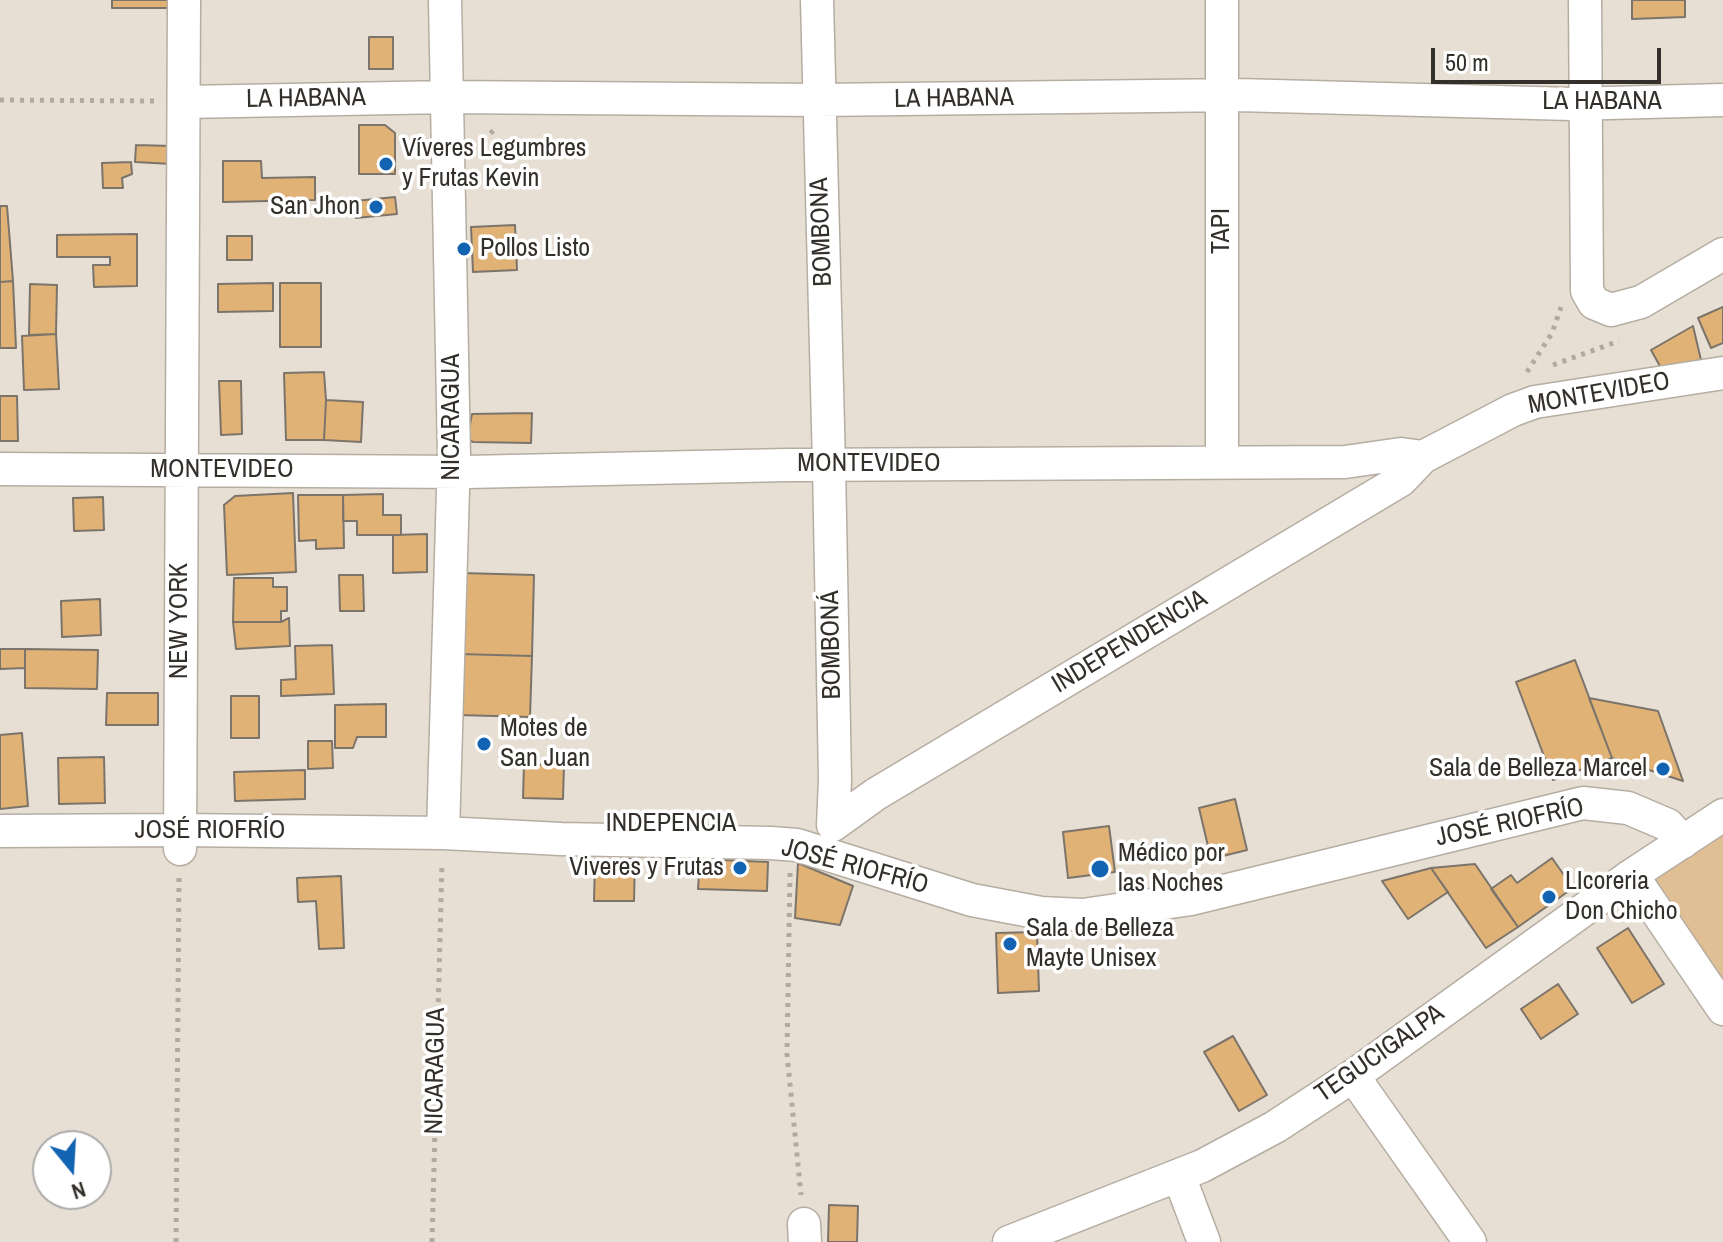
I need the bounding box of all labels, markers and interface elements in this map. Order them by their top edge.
scale bar [1435,32,1665,82]
text: 50 m [1445,46,1489,78]
street label: LA HABANA [246,82,366,116]
street label: LA HABANA [894,82,1014,116]
street label: LA HABANA [1542,86,1662,118]
place label: Víveres Legumbres y Frutas Kevin [402,133,586,194]
marker: Víveres Legumbres y Frutas Kevin [377,155,395,173]
street label: BOMBONA [805,177,839,287]
place label: San Jhon [270,191,360,223]
marker: San Jhon [367,198,385,216]
street label: TAPI [1206,208,1238,254]
place label: Pollos Listo [480,233,590,265]
marker: Pollos Listo [455,240,473,258]
street label: NICARAGUA [436,354,468,480]
street label: MONTEVIDEO [1526,366,1672,422]
street label: MONTEVIDEO [797,448,941,480]
street label: MONTEVIDEO [150,454,294,486]
street label: NEW YORK [164,563,196,679]
street label: INDEPENDENCIA [1047,583,1213,701]
street label: BOMBONÁ [815,590,849,700]
place label: Motes de San Juan [500,713,590,774]
marker: Motes de San Juan [475,735,493,753]
place label: Sala de Belleza Marcel [1429,753,1647,785]
marker: Sala de Belleza Marcel [1654,760,1672,778]
street label: JOSÉ RIOFRÍO [1433,792,1587,854]
street label: INDEPENCIA [606,808,736,840]
street label: JOSÉ RIOFRÍO [135,815,285,847]
street label: JOSÉ RIOFRÍO [778,832,932,902]
place label: Médico por las Noches [1118,838,1225,900]
place label: Viveres y Frutas [569,852,724,884]
marker: Médico por las Noches [1089,858,1111,880]
marker: Viveres y Frutas [731,859,749,877]
place label: LIcoreria Don Chicho [1565,866,1678,928]
marker: LIcoreria Don Chicho [1540,888,1558,906]
place label: Sala de Belleza Mayte Unisex [1026,913,1174,974]
marker: Sala de Belleza Mayte Unisex [1001,935,1019,953]
street label: TEGUCIGALPA [1310,998,1450,1110]
street label: NICARAGUA [419,1007,453,1135]
north arrow [32,1130,112,1210]
text: N [68,1175,90,1207]

